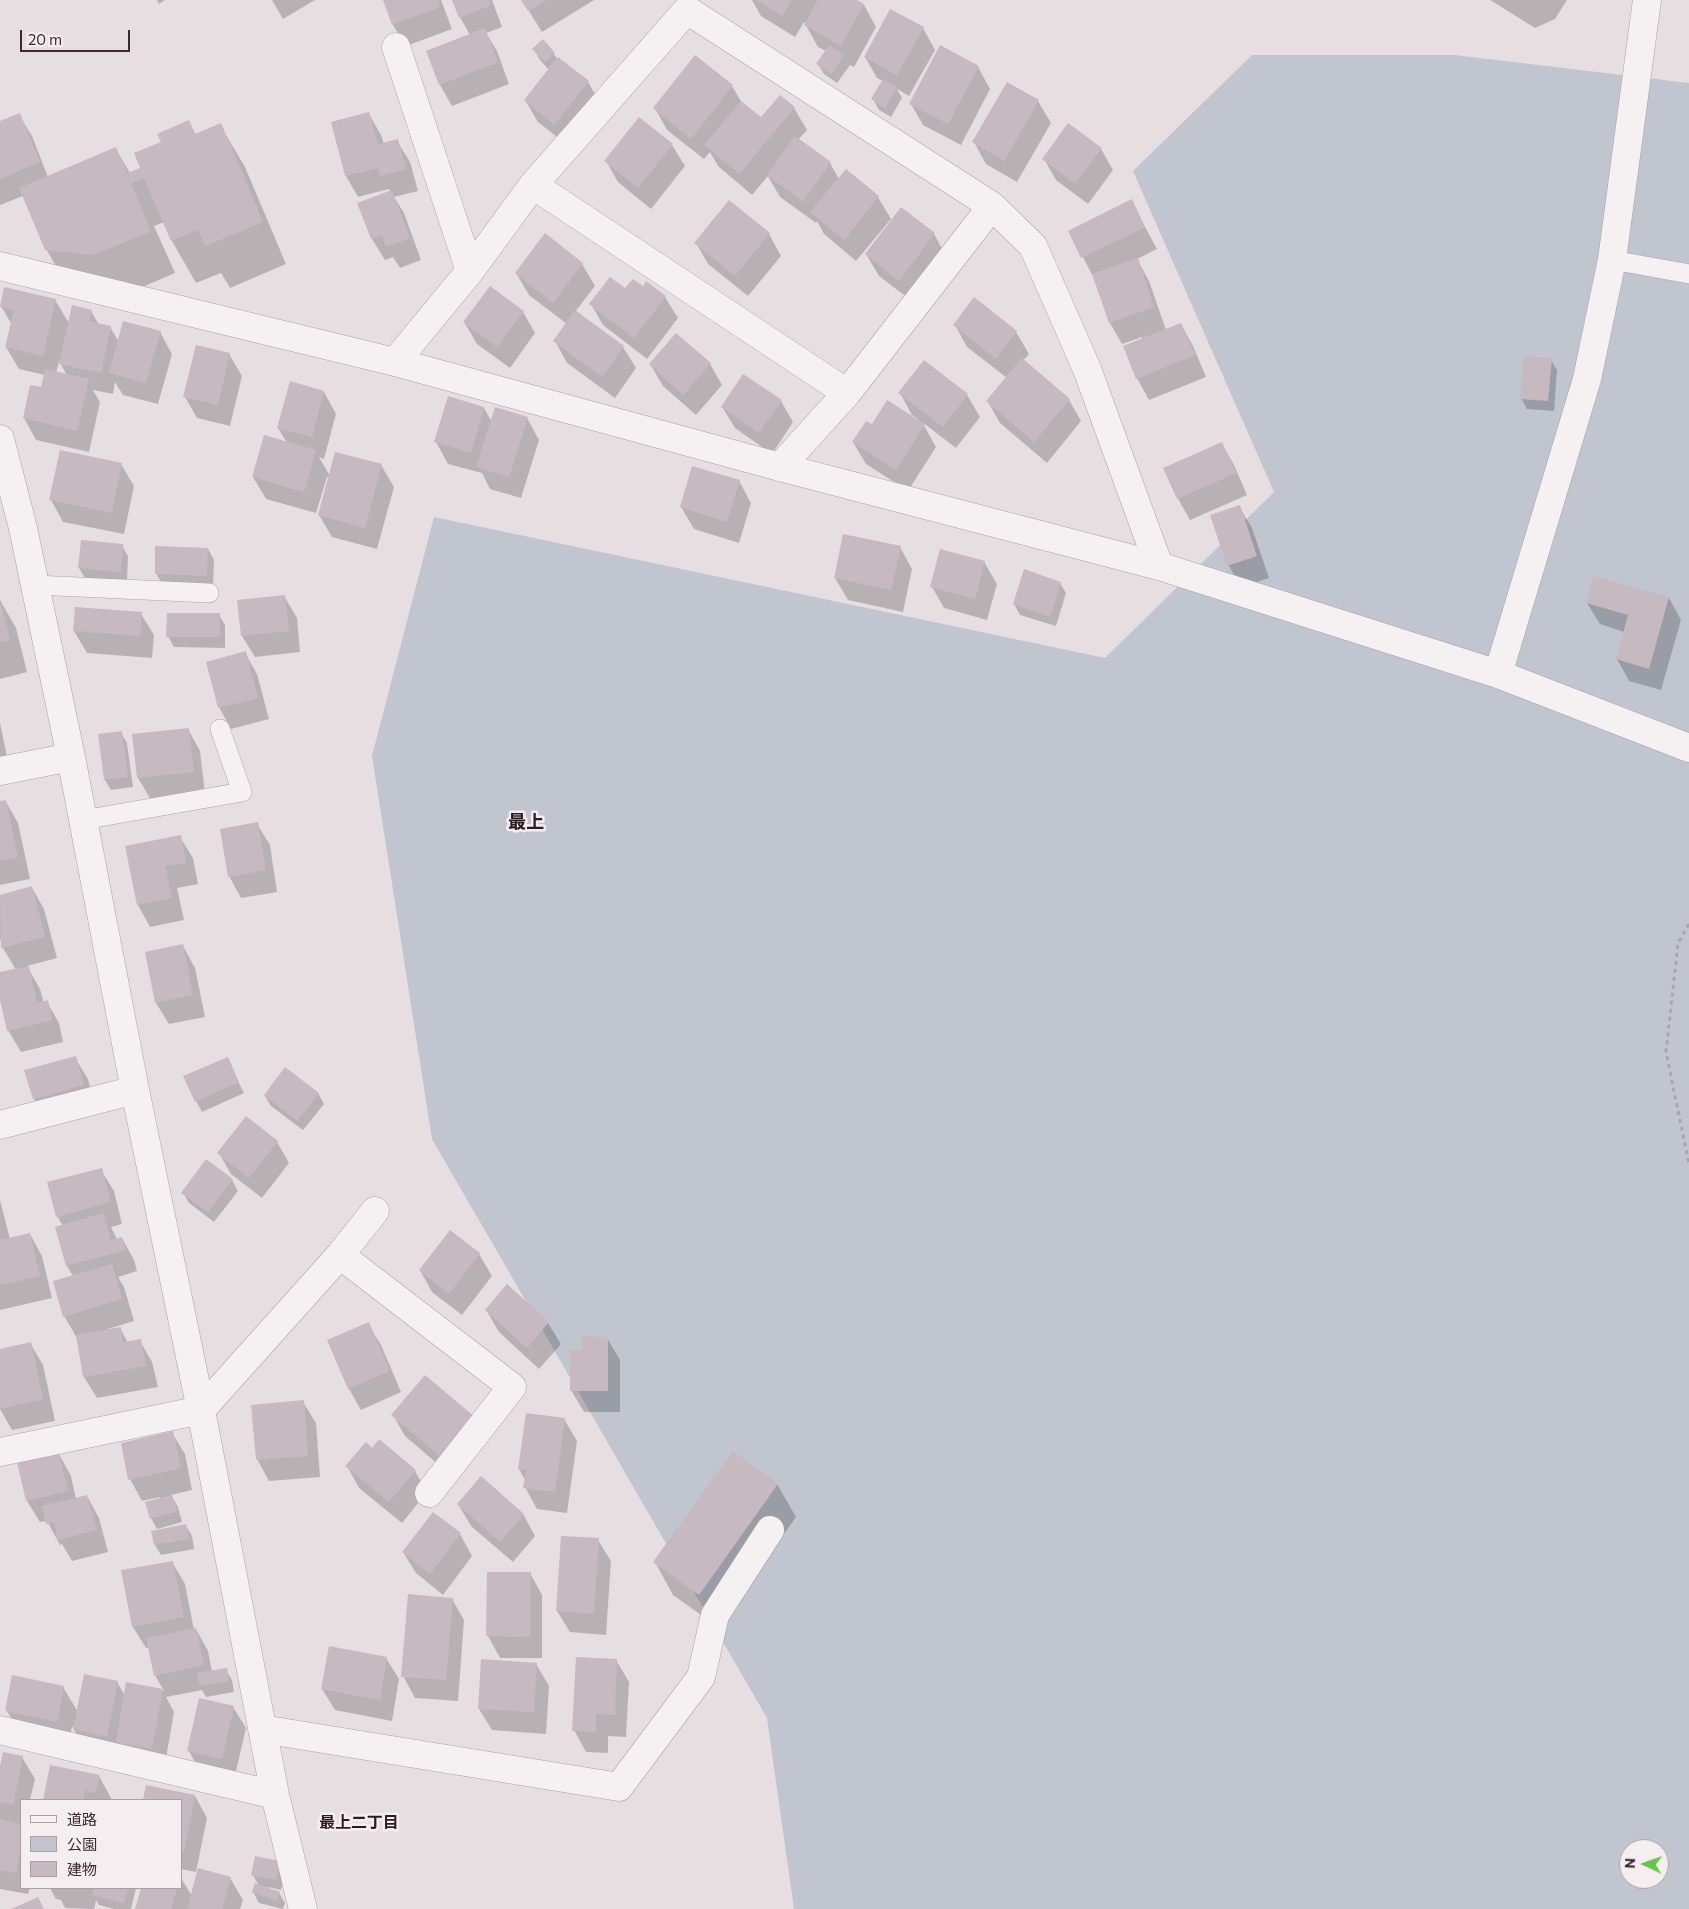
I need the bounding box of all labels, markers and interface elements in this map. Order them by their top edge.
scale bar [22,20,132,52]
text: 20 m [28,30,62,48]
district label: 最上 [508,811,544,833]
legend [20,1799,182,1889]
text: 道路 [67,1810,97,1828]
district label: 最上二丁目 [319,1813,399,1833]
text: 公園 [67,1835,97,1853]
north arrow [1619,1839,1669,1889]
text: N [1621,1858,1638,1869]
text: 建物 [67,1860,97,1878]

